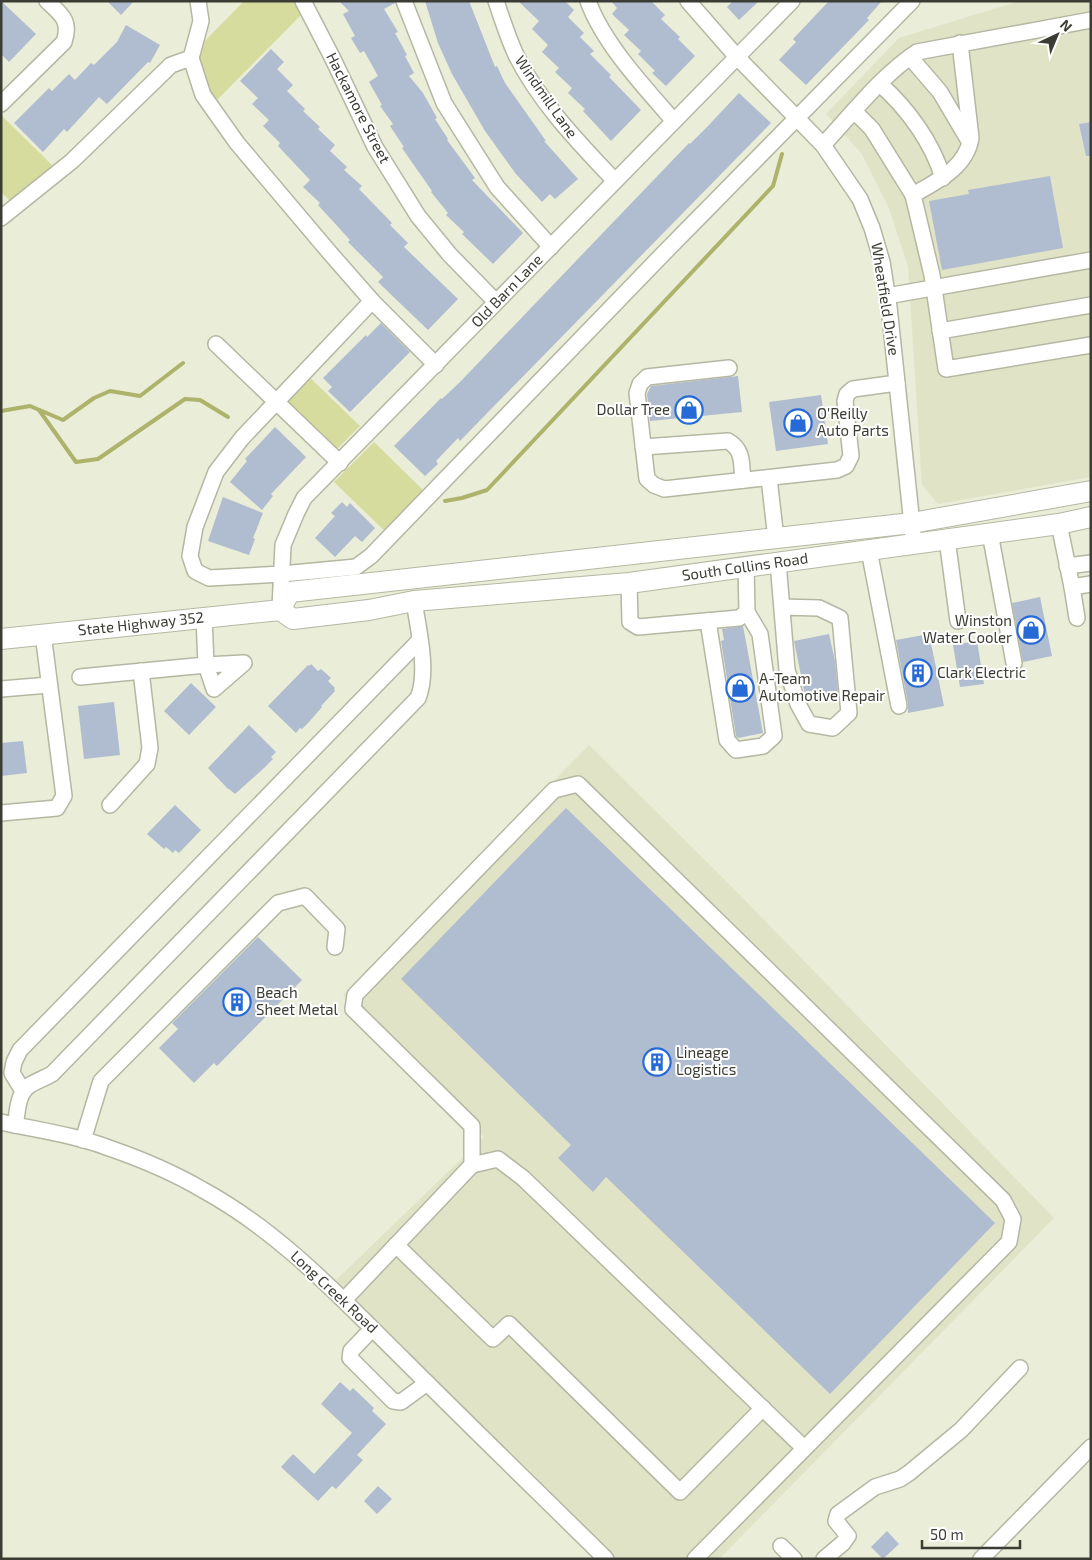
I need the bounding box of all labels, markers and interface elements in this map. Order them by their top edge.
north arrow [1032,10,1082,60]
text: N [1057,16,1076,35]
street label: Hackamore Street [323,49,395,166]
street label: Windmill Lane [512,52,582,141]
street label: Wheatfield Drive [868,241,904,357]
street label: Old Barn Lane [467,250,546,331]
shop icon: Dollar Tree [674,395,704,425]
place label: Dollar Tree [596,400,670,418]
place label: O'Reilly Auto Parts [817,404,889,439]
shop icon: O'Reilly Auto Parts [783,408,813,438]
street label: South Collins Road [681,548,809,584]
street label: State Highway 352 [77,607,205,639]
place label: Winston Water Cooler [923,611,1012,646]
shop icon: Winston Water Cooler [1016,615,1046,645]
building icon: Clark Electric [903,658,933,688]
place label: Clark Electric [937,663,1026,681]
place label: A-Team Automotive Repair [759,669,885,704]
shop icon: A-Team Automotive Repair [725,673,755,703]
place label: Beach Sheet Metal [256,983,338,1018]
building icon: Beach Sheet Metal [222,987,252,1017]
place label: Lineage Logistics [676,1043,736,1078]
building icon: Lineage Logistics [642,1047,672,1077]
street label: Long Creek Road [287,1246,382,1336]
scale bar [922,1518,1020,1550]
text: 50 m [930,1525,964,1543]

